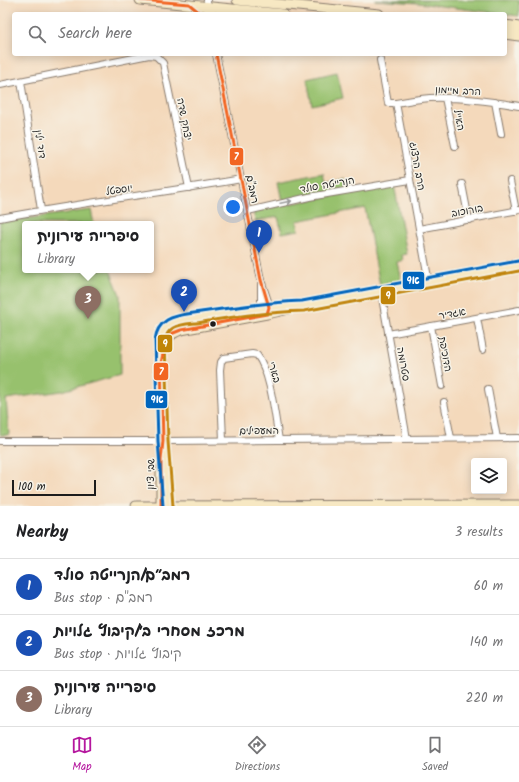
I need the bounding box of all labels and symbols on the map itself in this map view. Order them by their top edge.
street label: הרב מיימון [435,82,481,100]
street label: יצחק שדה [172,97,196,142]
street label: האייל [449,108,469,132]
street label: דוד ילין [30,129,50,160]
street label: הרב הרצוג [405,141,429,192]
line badge: 7 [229,147,244,166]
text: 7 [233,148,239,166]
street label: הנרייטה סולד [299,172,356,198]
street label: רמב"ם [241,174,263,205]
street label: יוספטל [105,180,134,200]
your location [223,197,243,217]
one-way arrow [279,198,292,206]
street label: בורוכוב [450,200,485,222]
pin: 1 [246,220,272,253]
line badge: 9א [402,271,425,290]
text: 9א [406,272,420,290]
pin: 2 [171,279,197,312]
pin: 3 [75,286,101,319]
line badge: 9 [380,286,396,305]
text: 9 [385,287,391,305]
street label: אגדיר [437,304,467,324]
unlabelled marker [208,319,218,329]
line badge: 9 [157,334,173,353]
street label: הדוכיפת [434,334,456,373]
text: 9 [162,335,168,353]
street label: סטרומה [392,346,414,382]
street label: בארי [263,360,285,385]
line badge: 7 [153,362,169,381]
text: 7 [158,363,164,381]
line badge: 9א [145,390,168,409]
text: 9א [150,391,164,409]
street label: המעפילים [239,423,279,439]
street label: שבי ציון [143,458,159,490]
scale bar [12,478,96,497]

